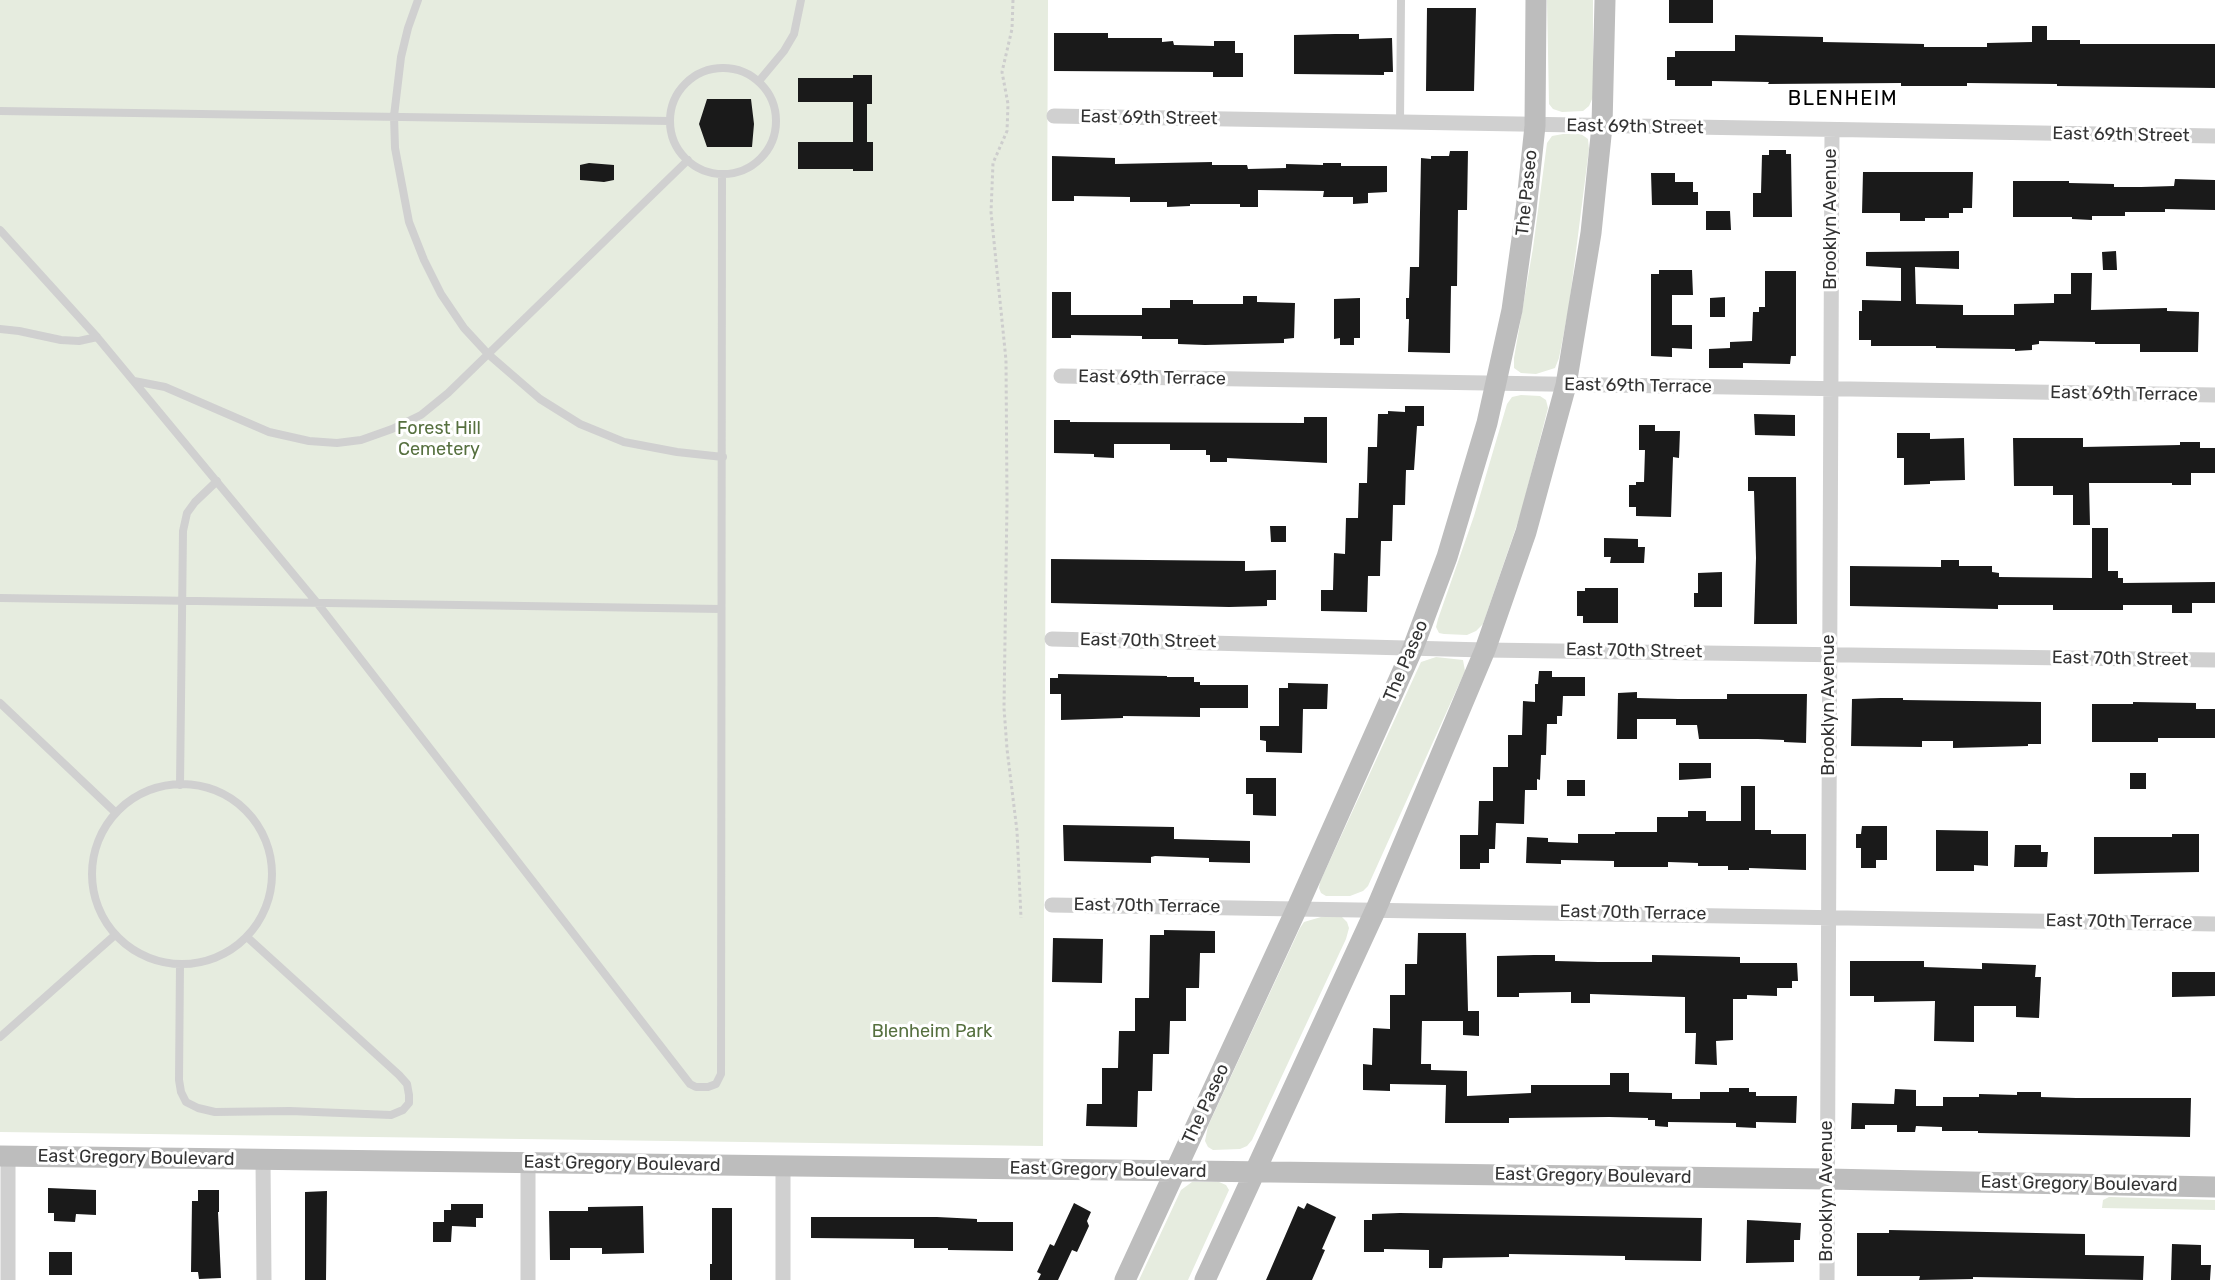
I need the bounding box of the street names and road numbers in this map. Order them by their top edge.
street label: East 69th Street [1080,106,1218,130]
street label: East 69th Street [1566,115,1704,139]
street label: East 69th Street [2052,123,2190,147]
street label: Brooklyn Avenue [1820,148,1842,290]
street label: The Paseo [1512,149,1542,237]
street label: East 69th Terrace [1078,366,1226,390]
street label: East 69th Terrace [1564,374,1712,398]
street label: East 69th Terrace [2050,382,2198,406]
street label: The Paseo [1379,617,1433,705]
street label: East 70th Street [1080,629,1216,653]
street label: Brooklyn Avenue [1818,634,1840,776]
street label: East 70th Street [1566,639,1702,663]
street label: East 70th Street [2052,647,2188,671]
street label: East 70th Terrace [1073,894,1221,918]
street label: East 70th Terrace [1559,901,1707,925]
street label: East 70th Terrace [2045,910,2193,934]
street label: The Paseo [1178,1060,1234,1148]
street label: Brooklyn Avenue [1816,1120,1838,1262]
street label: East Gregory Boulevard [37,1145,235,1171]
street label: East Gregory Boulevard [523,1151,721,1177]
street label: East Gregory Boulevard [1009,1157,1207,1183]
street label: East Gregory Boulevard [1494,1163,1692,1189]
street label: East Gregory Boulevard [1980,1171,2178,1197]

